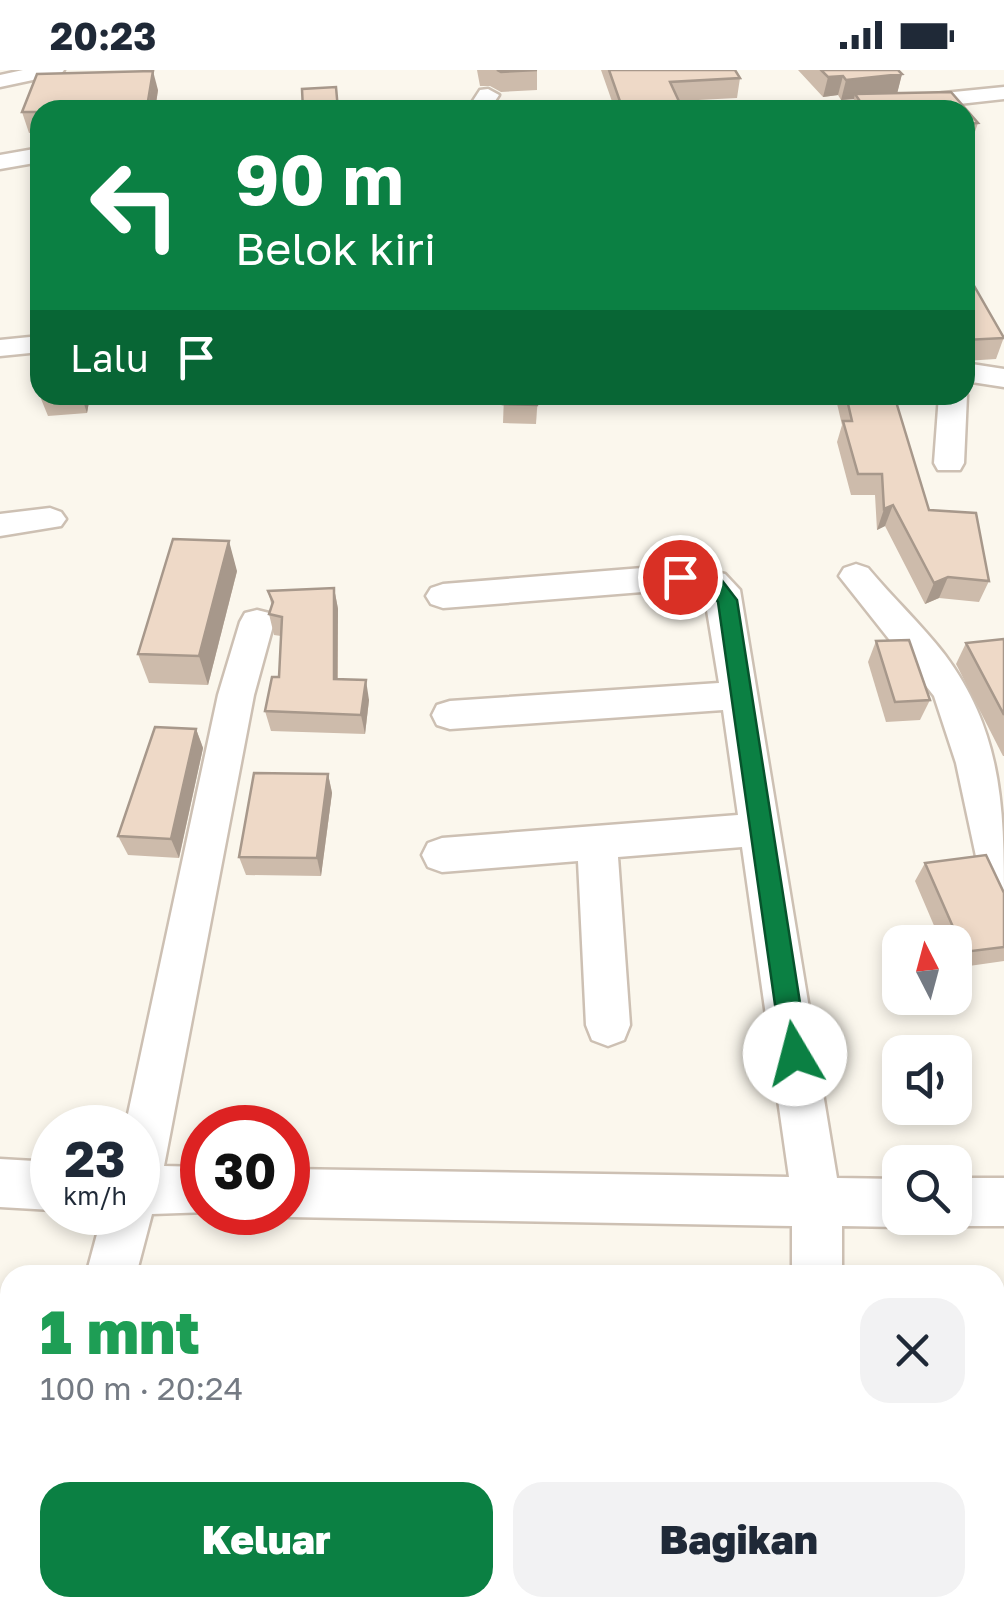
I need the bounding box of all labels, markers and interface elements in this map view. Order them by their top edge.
text: 20:23 [50,13,156,58]
text: 90 m [235,136,404,220]
icon: left [70,140,200,270]
text: Belok kiri [235,221,436,275]
icon: arrive [169,330,224,385]
text: Lalu [70,335,149,380]
pin [638,535,723,620]
icon: arrive [653,550,708,605]
north arrow [882,925,972,1015]
map controls [882,925,972,1235]
position arrow [743,1002,847,1106]
button: sound [882,1035,972,1125]
speed limit sign: 30 [180,1105,310,1235]
text: 23 [64,1128,125,1188]
button: search [882,1145,972,1235]
text: km/h [63,1180,127,1211]
text: 1 mnt [40,1295,200,1367]
button: close [860,1298,965,1403]
text: 100 m · 20:24 [40,1369,243,1407]
button: Keluar [40,1482,493,1597]
button: Bagikan [513,1482,965,1597]

